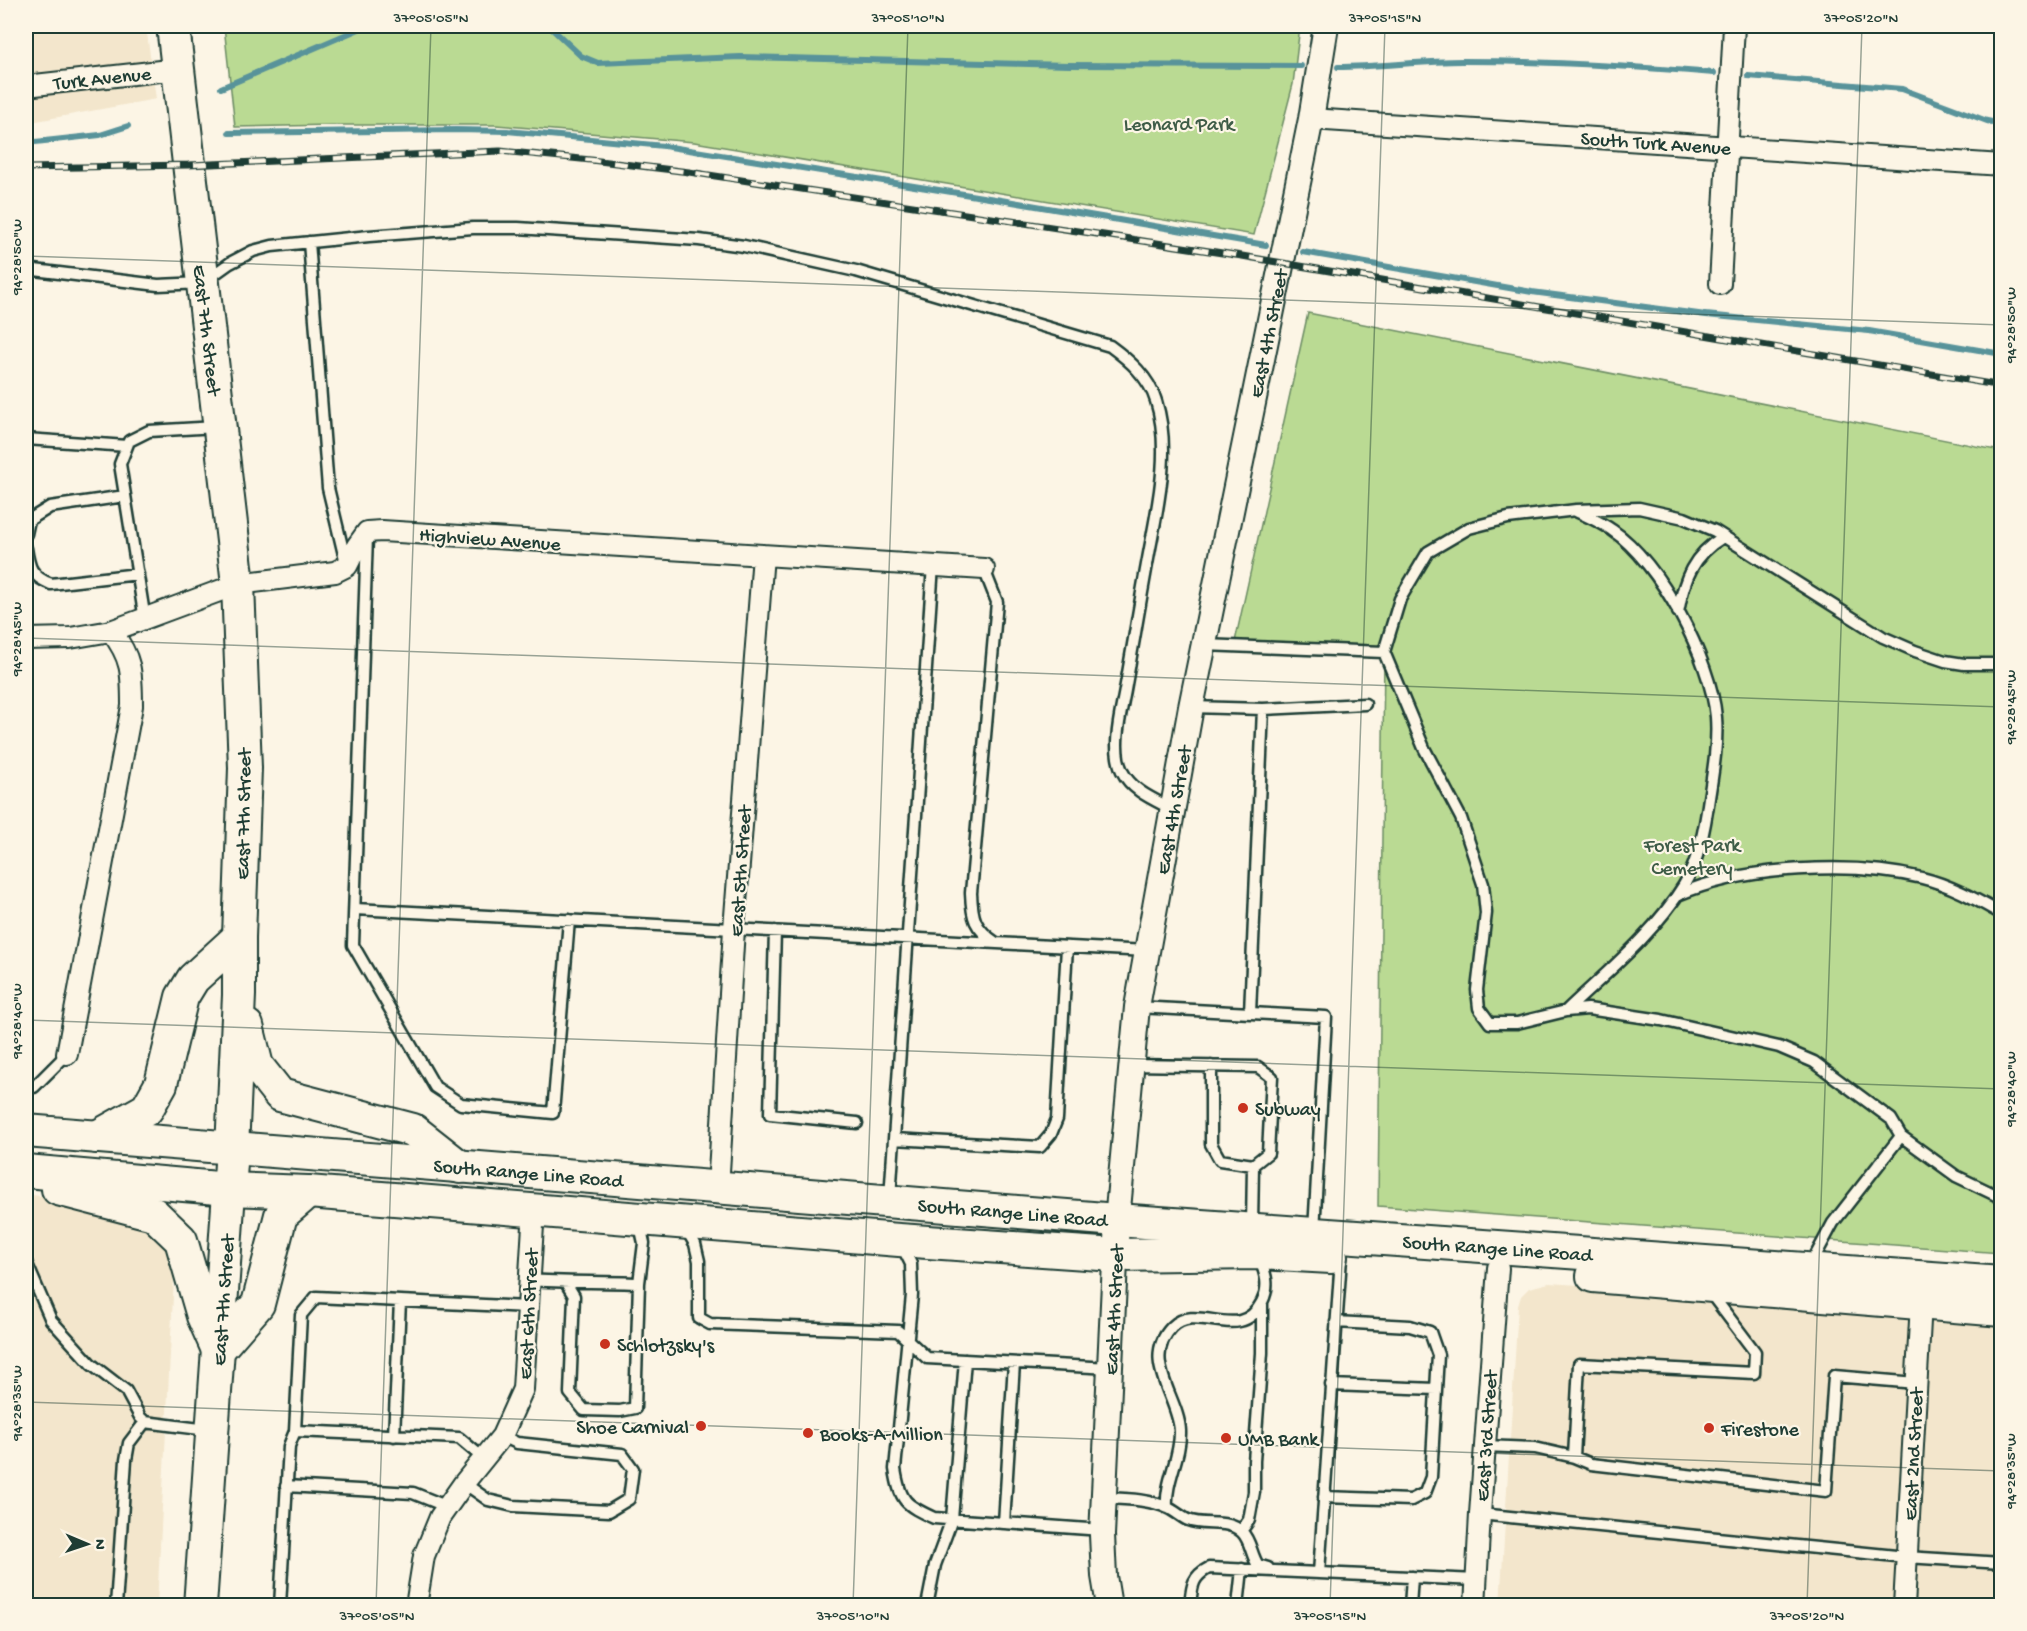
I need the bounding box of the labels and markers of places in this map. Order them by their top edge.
place label: Subway [1255,1100,1321,1123]
marker: Subway [1236,1101,1250,1115]
place label: Schlotzsky's [617,1336,715,1359]
marker: Schlotzsky's [598,1337,612,1351]
place label: Shoe Carnival [576,1418,689,1441]
marker: Shoe Carnival [694,1419,708,1433]
place label: Firestone [1720,1420,1799,1443]
marker: Firestone [1702,1421,1716,1435]
place label: Books-A-Million [819,1425,943,1448]
marker: Books-A-Million [801,1426,815,1440]
place label: UMB Bank [1238,1430,1320,1453]
marker: UMB Bank [1219,1431,1233,1445]

